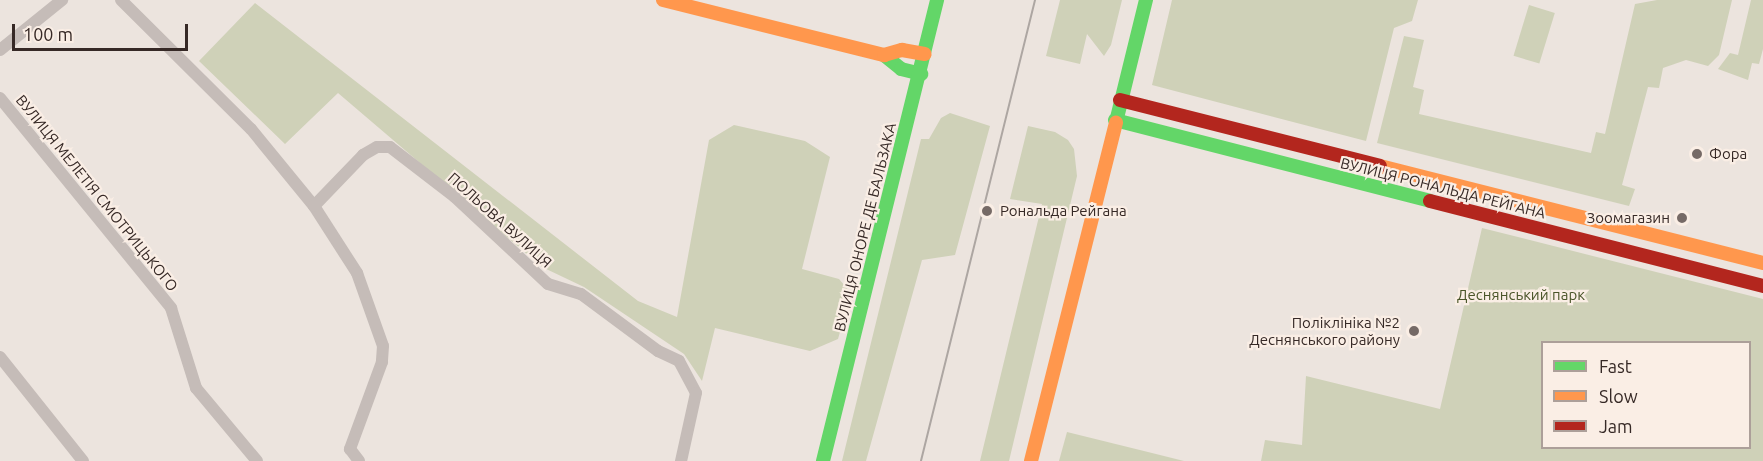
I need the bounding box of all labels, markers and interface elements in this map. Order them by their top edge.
scale bar [15,12,190,50]
text: 100 m [23,24,73,44]
street label: ВУЛИЦЯ МЕЛЕТІЯ СМОТРИЦЬКОГО [12,91,182,295]
street label: ВУЛИЦЯ ОНОРЕ ДЕ БАЛЬЗАКА [830,121,900,333]
place label: Фора [1709,145,1747,163]
marker: Фора [1690,147,1704,161]
street label: ВУЛИЦЯ РОНАЛЬДА РЕЙГАНА [1339,154,1547,222]
street label: ПОЛЬОВА ВУЛИЦЯ [444,169,556,271]
marker: Рональда Рейгана [978,202,996,220]
place label: Рональда Рейгана [1000,202,1127,220]
place label: Зоомагазин [1587,209,1670,227]
marker: Зоомагазин [1675,211,1689,225]
park label: Деснянський парк [1457,286,1585,304]
place label: Поліклініка №2 Деснянського району [1249,313,1400,348]
marker: Поліклініка №2 Деснянського району [1405,322,1423,340]
legend [1541,341,1751,449]
text: Fast [1599,356,1632,376]
text: Slow [1599,386,1638,406]
text: Jam [1599,416,1633,436]

